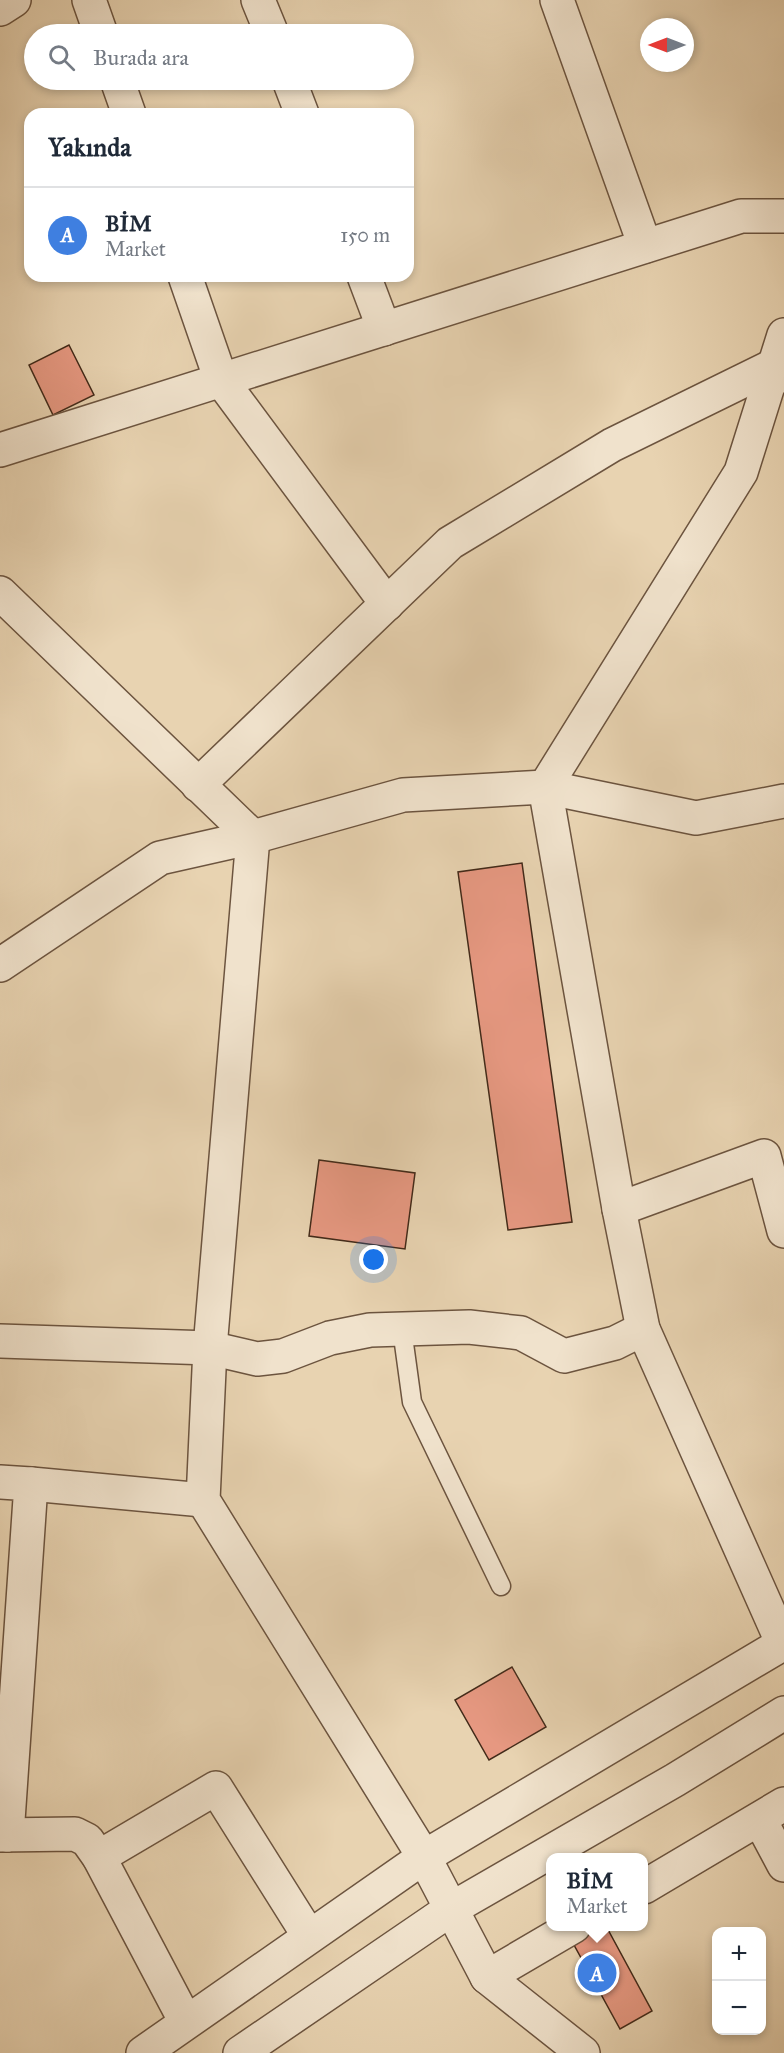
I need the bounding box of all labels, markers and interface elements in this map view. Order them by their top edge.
north arrow [640,18,694,72]
search box [24,24,414,90]
icon: search [45,41,78,74]
text: Burada ara [93,44,189,71]
text: Yakında [48,131,131,163]
text: BİM [105,210,152,237]
text: A [61,223,74,247]
text: 150 m [340,223,390,247]
text: Market [105,237,166,261]
your location [359,1245,388,1274]
popup [546,1853,648,1931]
text: BİM [567,1867,613,1894]
text: Market [567,1894,627,1918]
map controls [712,1927,766,2035]
button: + [712,1927,766,1981]
pin: A [578,1950,616,1996]
button: − [712,1981,766,2035]

